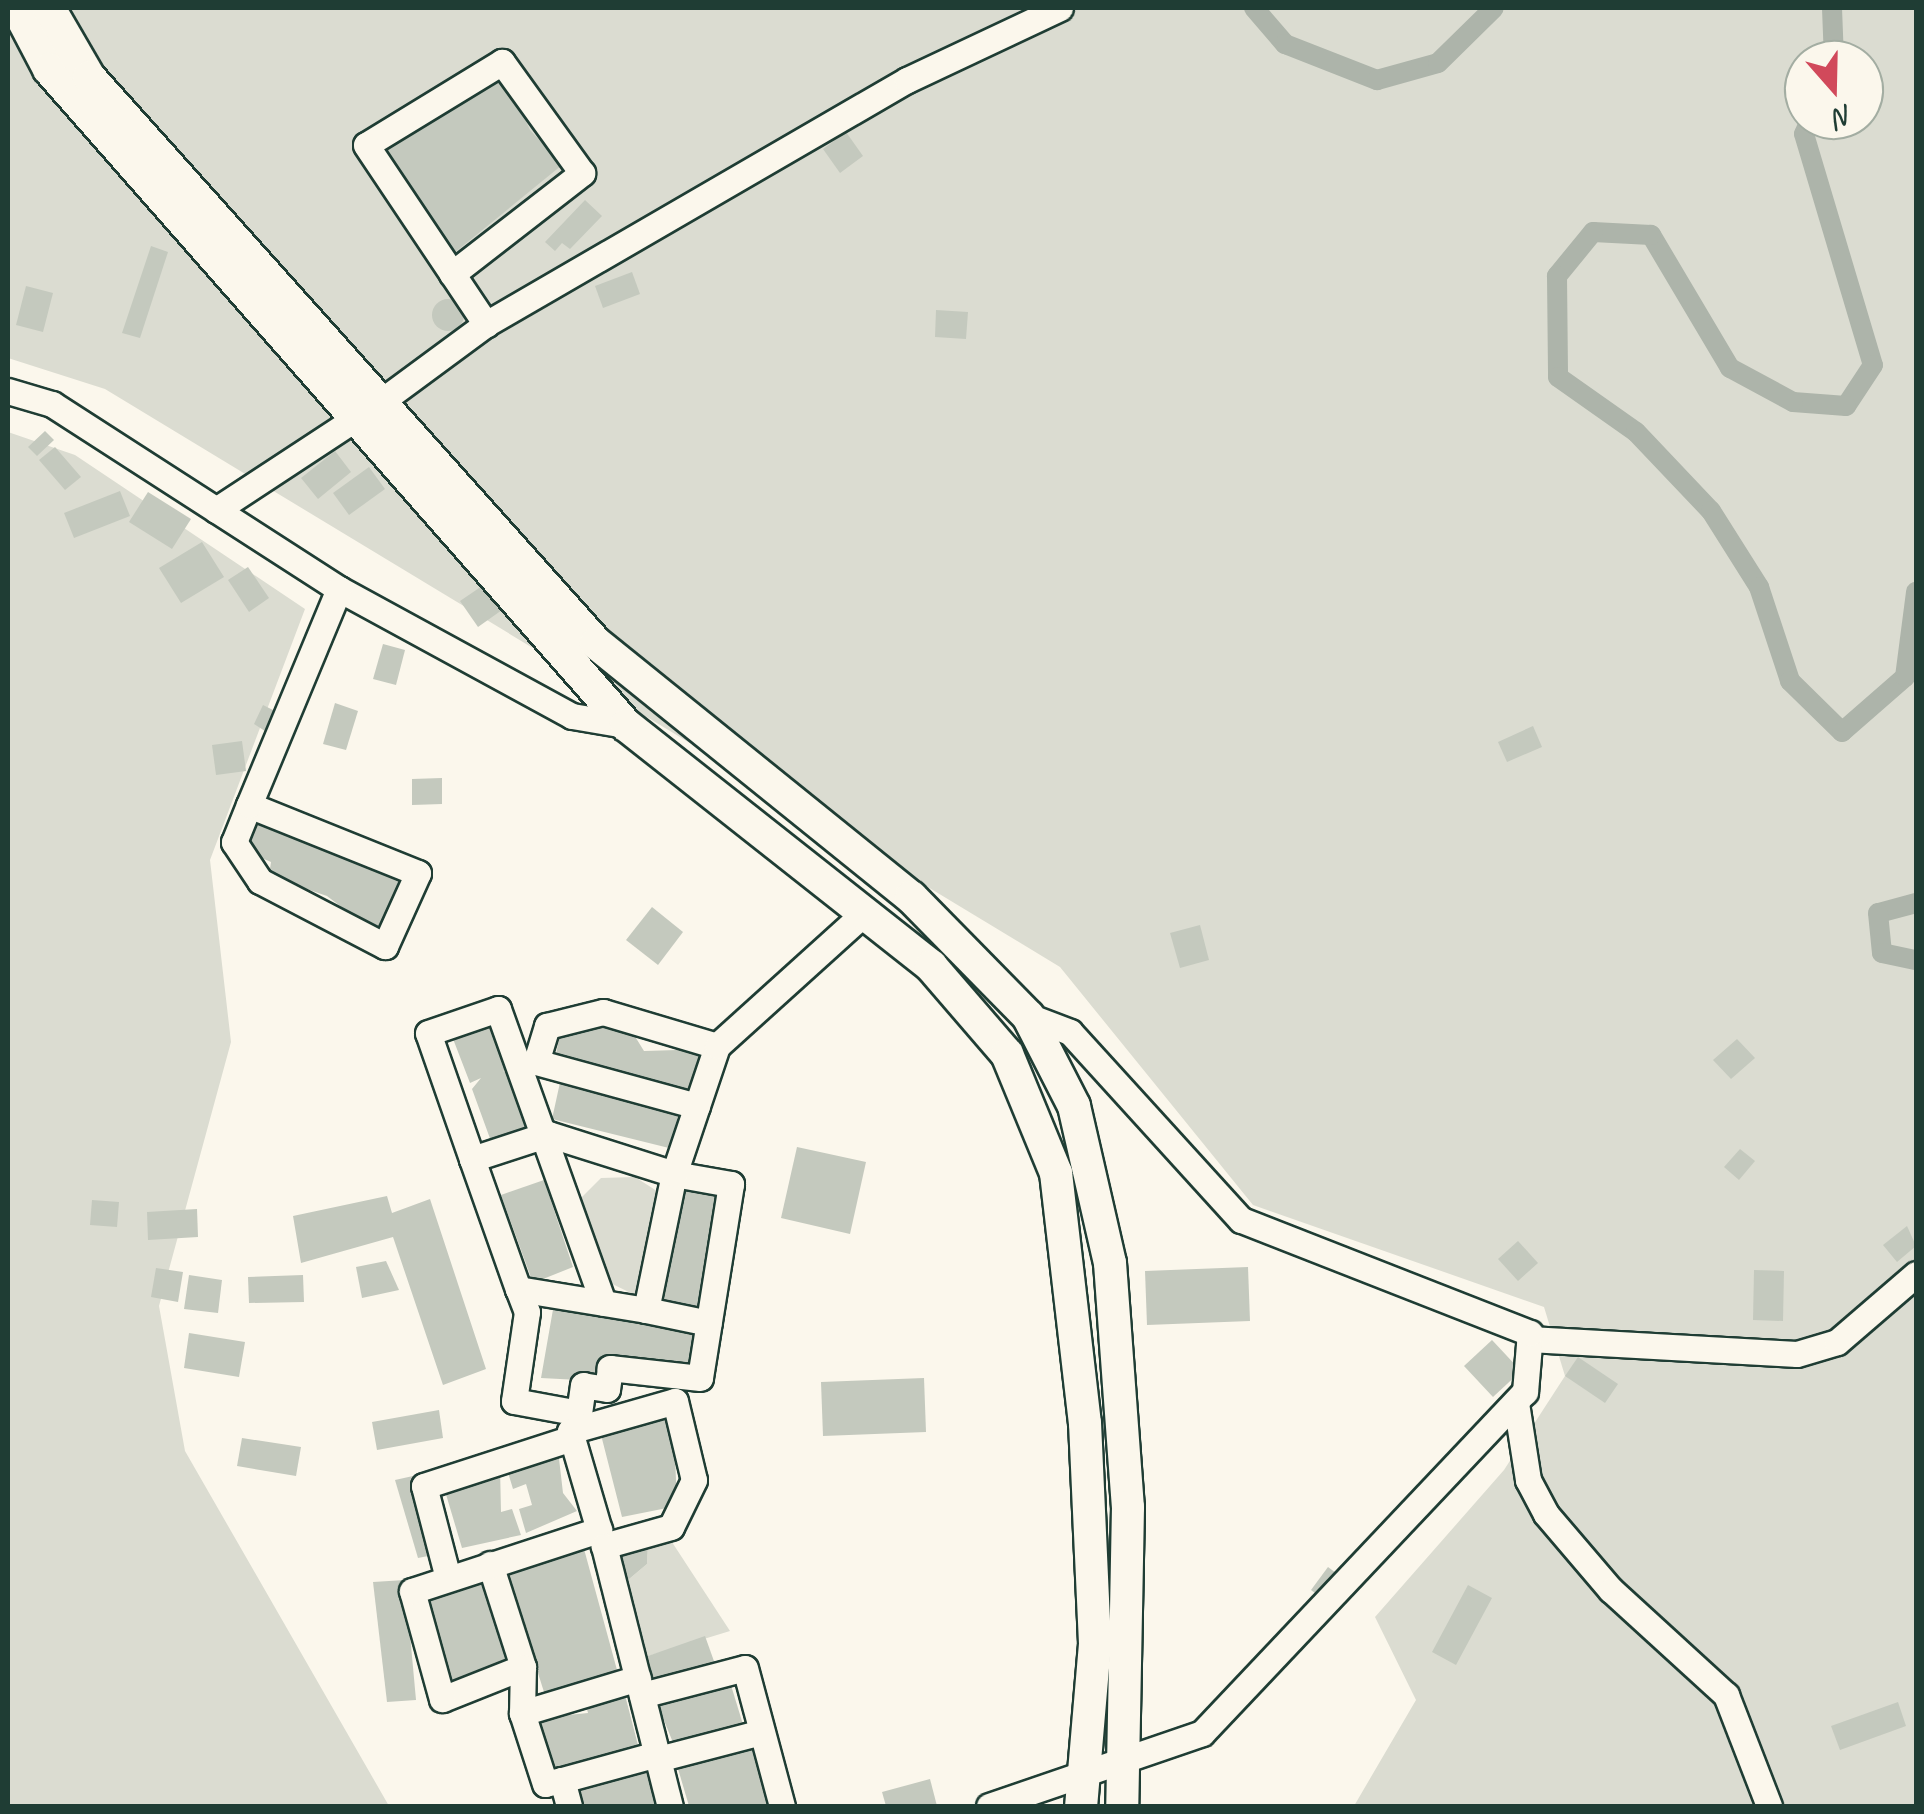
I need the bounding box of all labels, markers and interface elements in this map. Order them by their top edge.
north arrow [1784,40,1884,140]
text: N [1830,97,1858,136]

